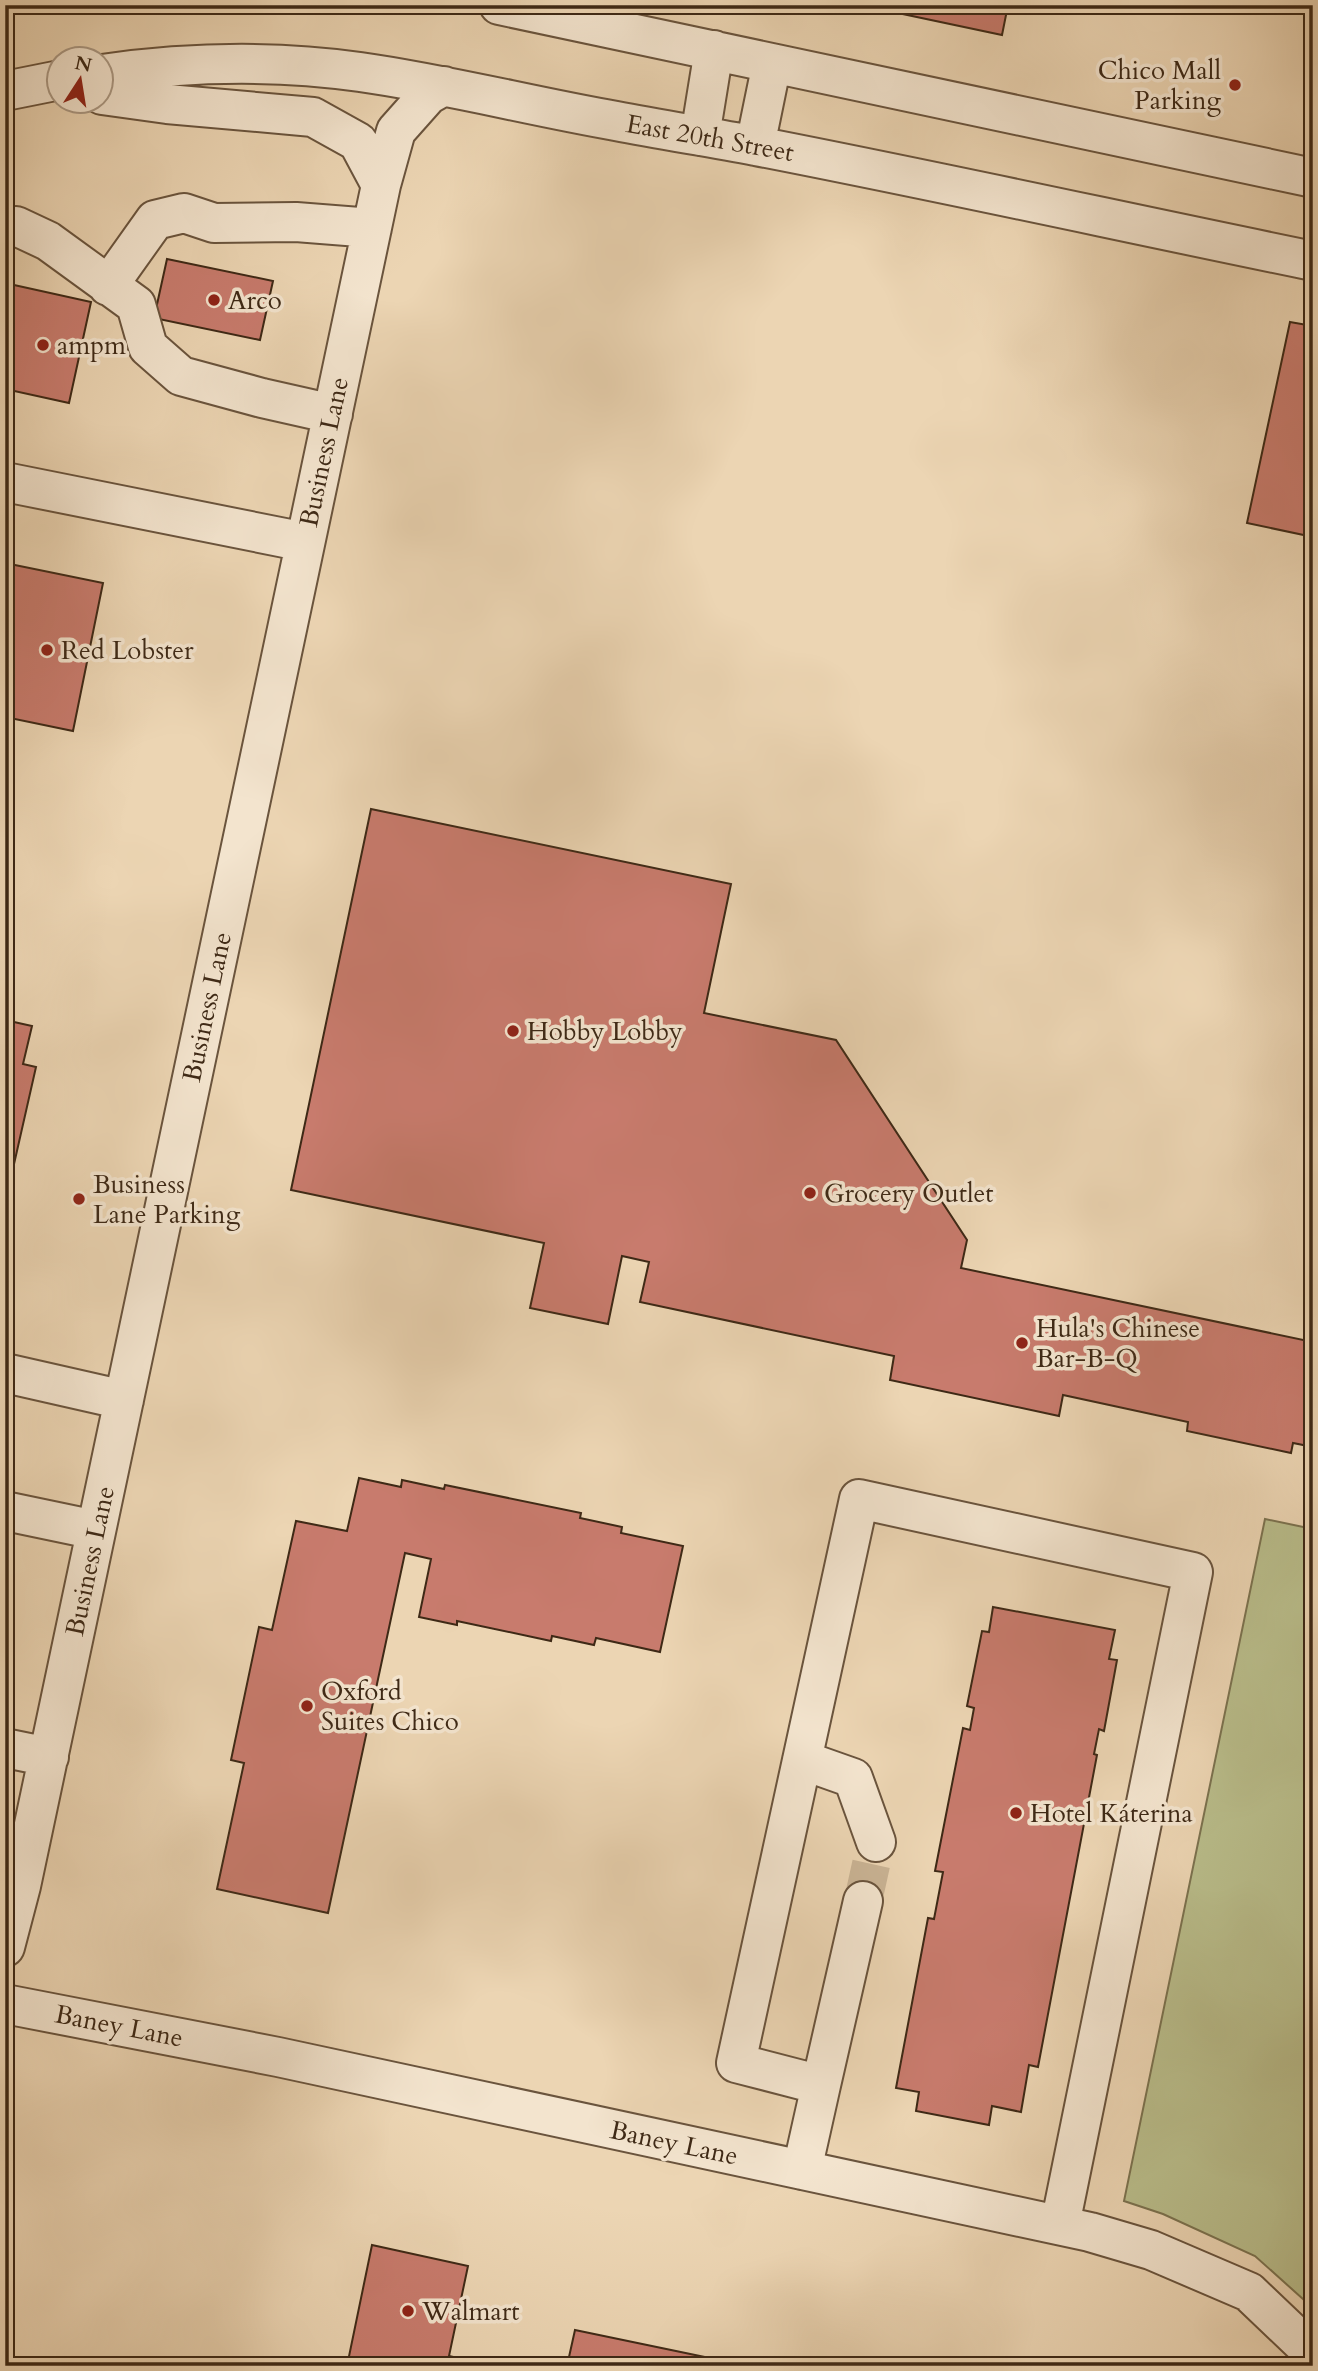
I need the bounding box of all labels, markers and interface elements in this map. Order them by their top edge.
north arrow [46,46,116,116]
text: N [73,50,95,79]
place label: Chico Mall Parking [1098,53,1221,118]
marker: Chico Mall Parking [1227,77,1243,93]
street label: East 20th Street [623,106,797,170]
place label: Arco [228,283,282,318]
marker: Arco [206,292,222,308]
place label: ampm [57,328,126,363]
marker: ampm [35,337,51,353]
street label: Business Lane [291,374,357,530]
place label: Red Lobster [61,633,194,668]
marker: Red Lobster [39,642,55,658]
street label: Business Lane [174,929,240,1085]
place label: Hobby Lobby [527,1014,683,1049]
marker: Hobby Lobby [505,1023,521,1039]
place label: Business Lane Parking [93,1167,241,1232]
place label: Grocery Outlet [824,1176,994,1211]
marker: Grocery Outlet [802,1185,818,1201]
marker: Business Lane Parking [71,1191,87,1207]
place label: Hula's Chinese Bar-B-Q [1036,1311,1200,1376]
marker: Hula's Chinese Bar-B-Q [1014,1335,1030,1351]
street label: Business Lane [57,1483,123,1639]
place label: Oxford Suites Chico [321,1674,459,1739]
marker: Oxford Suites Chico [299,1698,315,1714]
place label: Hotel Káterina [1030,1796,1193,1831]
marker: Hotel Káterina [1008,1805,1024,1821]
street label: Baney Lane [52,1996,186,2056]
street label: Baney Lane [607,2112,741,2174]
place label: Walmart [421,2294,520,2329]
marker: Walmart [400,2303,416,2319]

